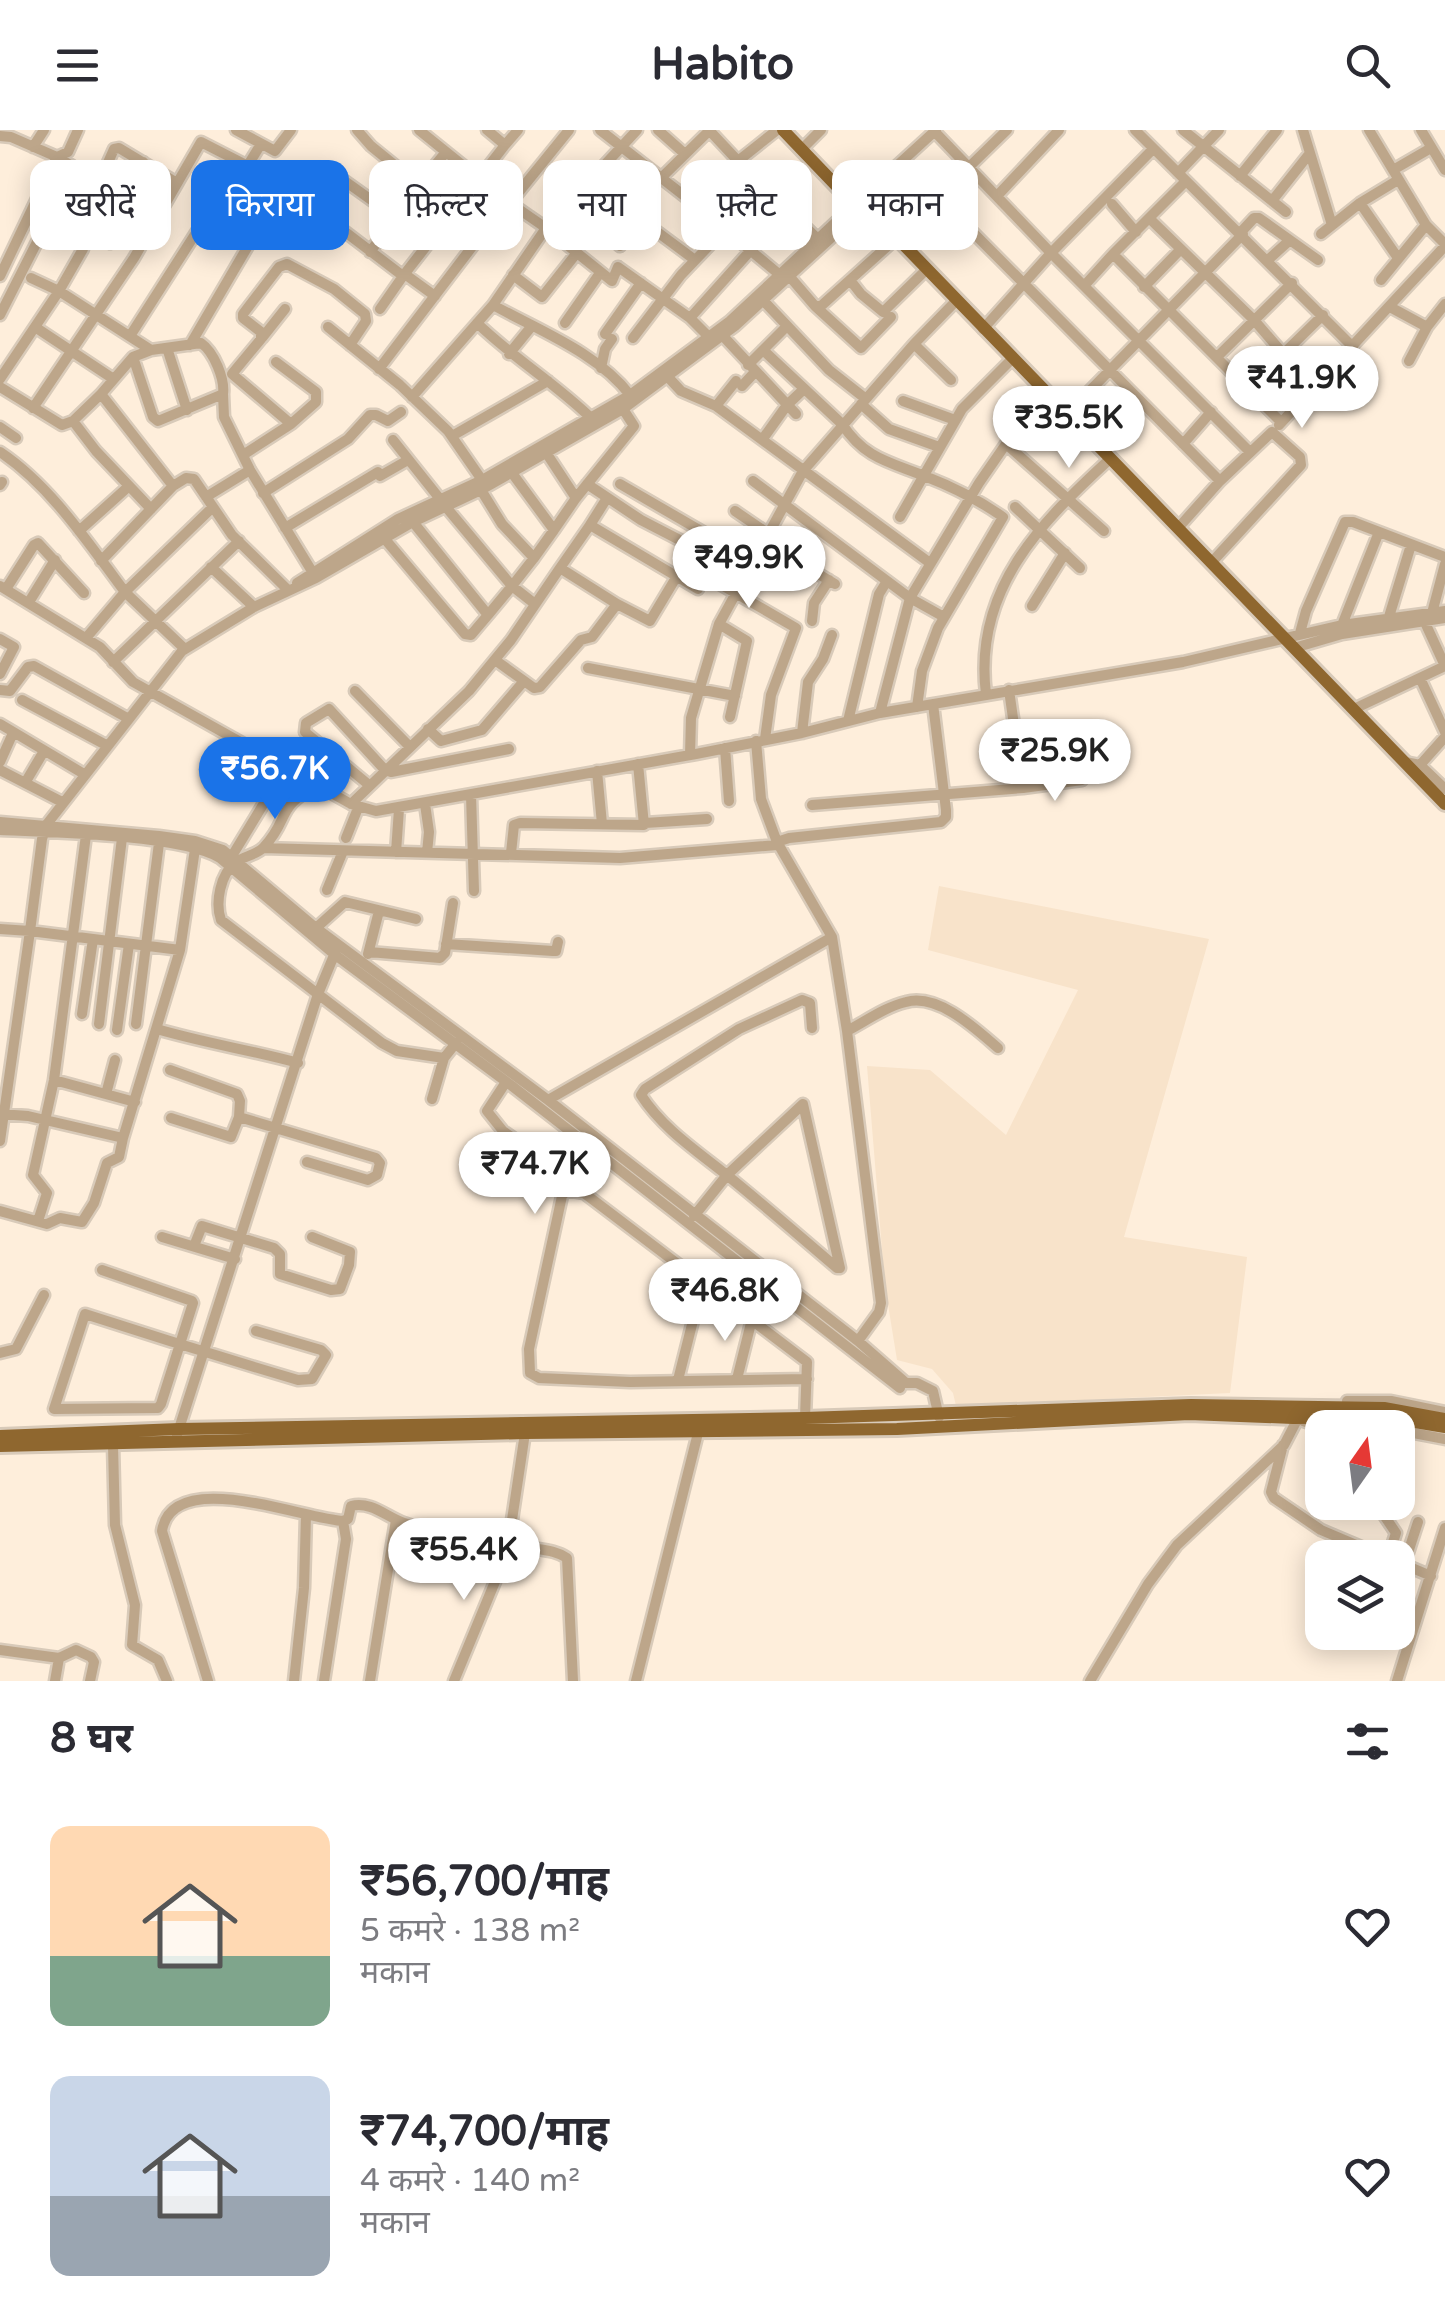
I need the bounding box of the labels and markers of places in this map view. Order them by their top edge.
pin: ₹41.9K [1221,346,1383,431]
pin: ₹35.5K [988,386,1150,471]
pin: ₹49.9K [668,526,830,611]
pin: ₹25.9K [974,719,1136,804]
pin: ₹56.7K [194,737,356,822]
pin: ₹74.7K [454,1132,616,1217]
pin: ₹46.8K [644,1259,806,1344]
pin: ₹55.4K [383,1518,545,1603]

